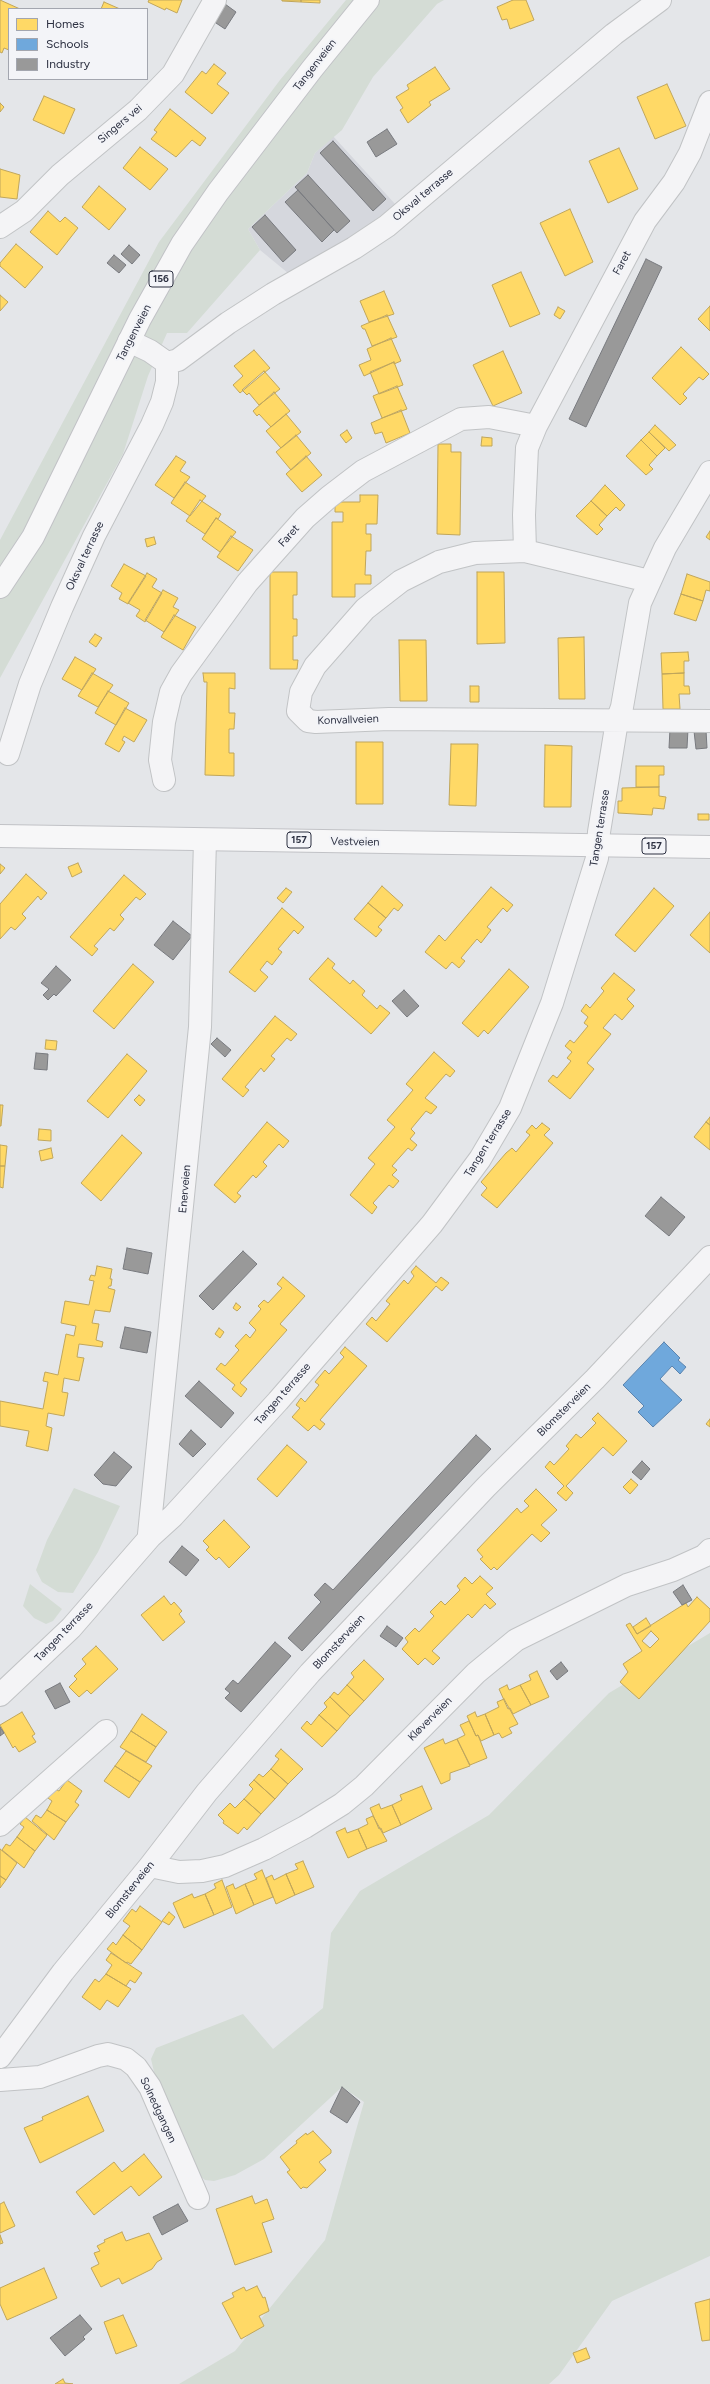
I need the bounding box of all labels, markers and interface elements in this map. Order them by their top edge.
legend [8,8,148,80]
text: Homes [46,17,84,31]
text: Schools [46,37,89,51]
street label: Tangenveien [291,37,339,93]
text: Industry [46,57,90,71]
street label: Singers vei [95,102,145,146]
street label: Oksval terrasse [390,166,456,224]
street label: Faret [610,249,634,277]
road number: 156 [149,271,173,287]
street label: Tangenveien [114,302,154,364]
street label: Oksval terrasse [63,519,107,593]
street label: Faret [276,522,302,550]
street label: Konvallveien [317,712,379,728]
street label: Tangen terrasse [587,788,613,868]
road number: 157 [287,832,311,848]
street label: Vestveien [331,835,379,849]
road number: 157 [642,838,666,854]
street label: Tangen terrasse [462,1106,514,1180]
street label: Enerveien [176,1164,194,1214]
street label: Tangen terrasse [252,1360,314,1428]
street label: Blomsterveien [535,1381,593,1439]
street label: Tangen terrasse [32,1599,96,1665]
street label: Blomsterveien [310,1612,368,1672]
street label: Kløverveien [405,1694,455,1744]
street label: Blomsterveien [103,1859,157,1921]
street label: Solnedgangen [137,2075,179,2145]

